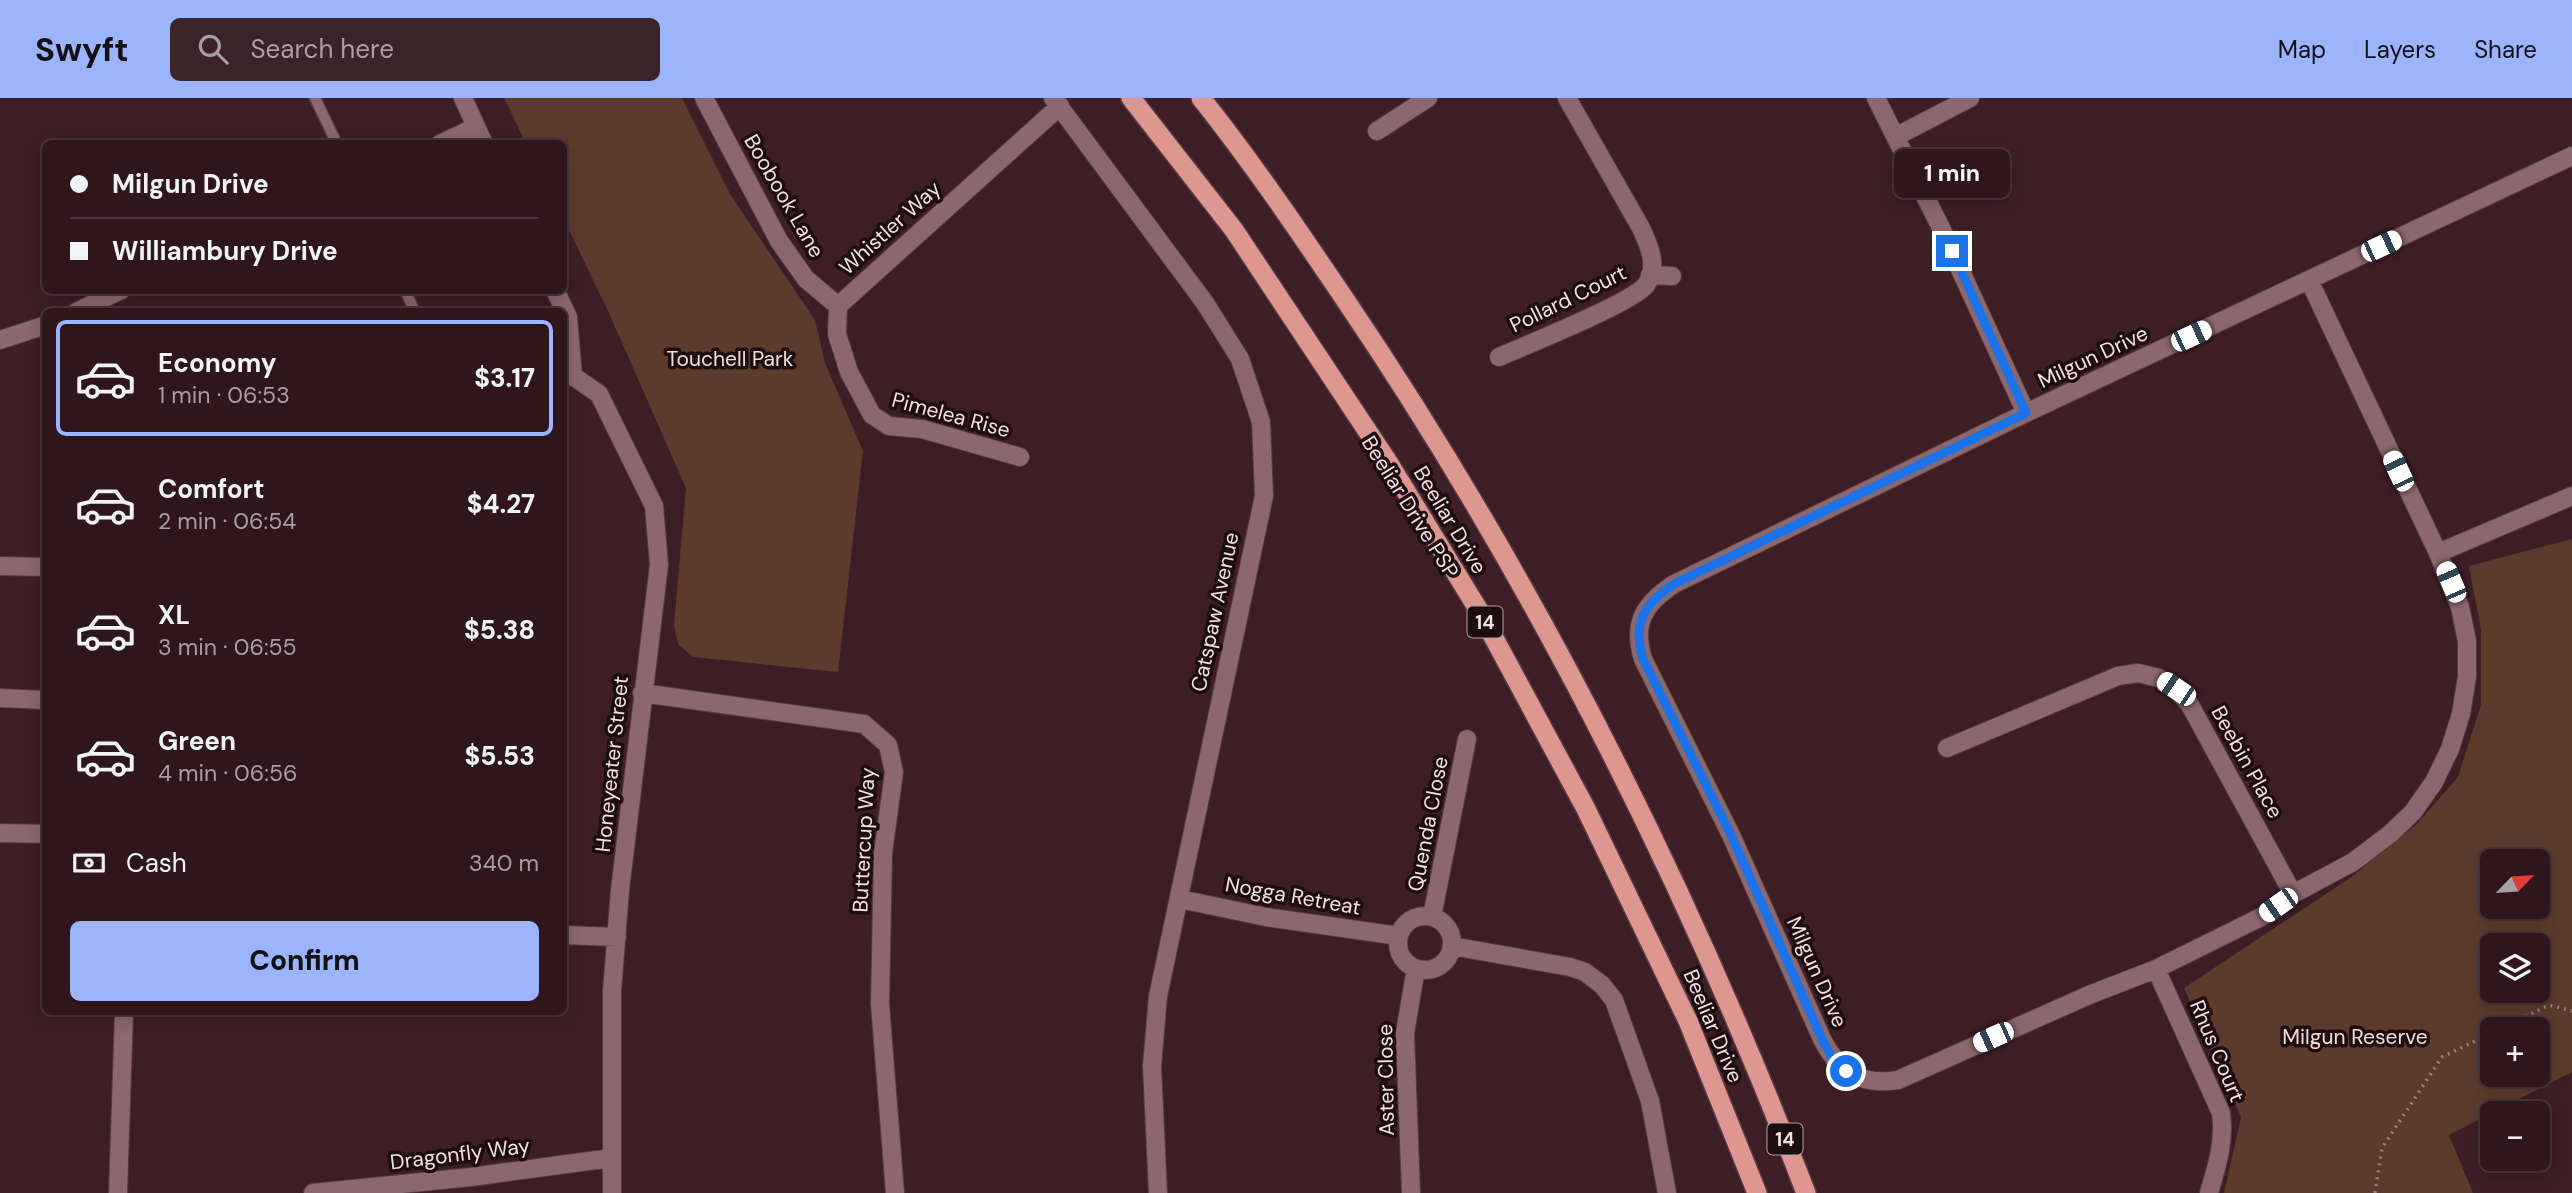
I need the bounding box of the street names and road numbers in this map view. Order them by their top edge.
street label: Boobook Lane [737,129,831,263]
street label: Whistler Way [833,175,947,281]
street label: Pollard Court [1505,259,1631,339]
street label: Milgun Drive [2033,319,2153,395]
street label: Pimelea Rise [889,386,1013,444]
street label: Beeliar Drive PSP [1356,431,1464,583]
street label: Beeliar Drive [1408,462,1492,578]
street label: Catspaw Avenue [1184,530,1246,694]
road number: 14 [1468,607,1502,638]
street label: Honeyeater Street [589,675,635,853]
street label: Beebin Place [2205,701,2289,823]
street label: Quenda Close [1401,754,1455,894]
street label: Buttercup Way [846,767,882,913]
street label: Nogga Retreat [1223,870,1363,922]
street label: Milgun Drive [1780,912,1854,1032]
street label: Beeliar Drive [1677,965,1750,1087]
street label: Rhus Court [2183,996,2251,1106]
street label: Aster Close [1371,1024,1401,1136]
road number: 14 [1768,1124,1802,1154]
street label: Dragonfly Way [389,1131,532,1176]

